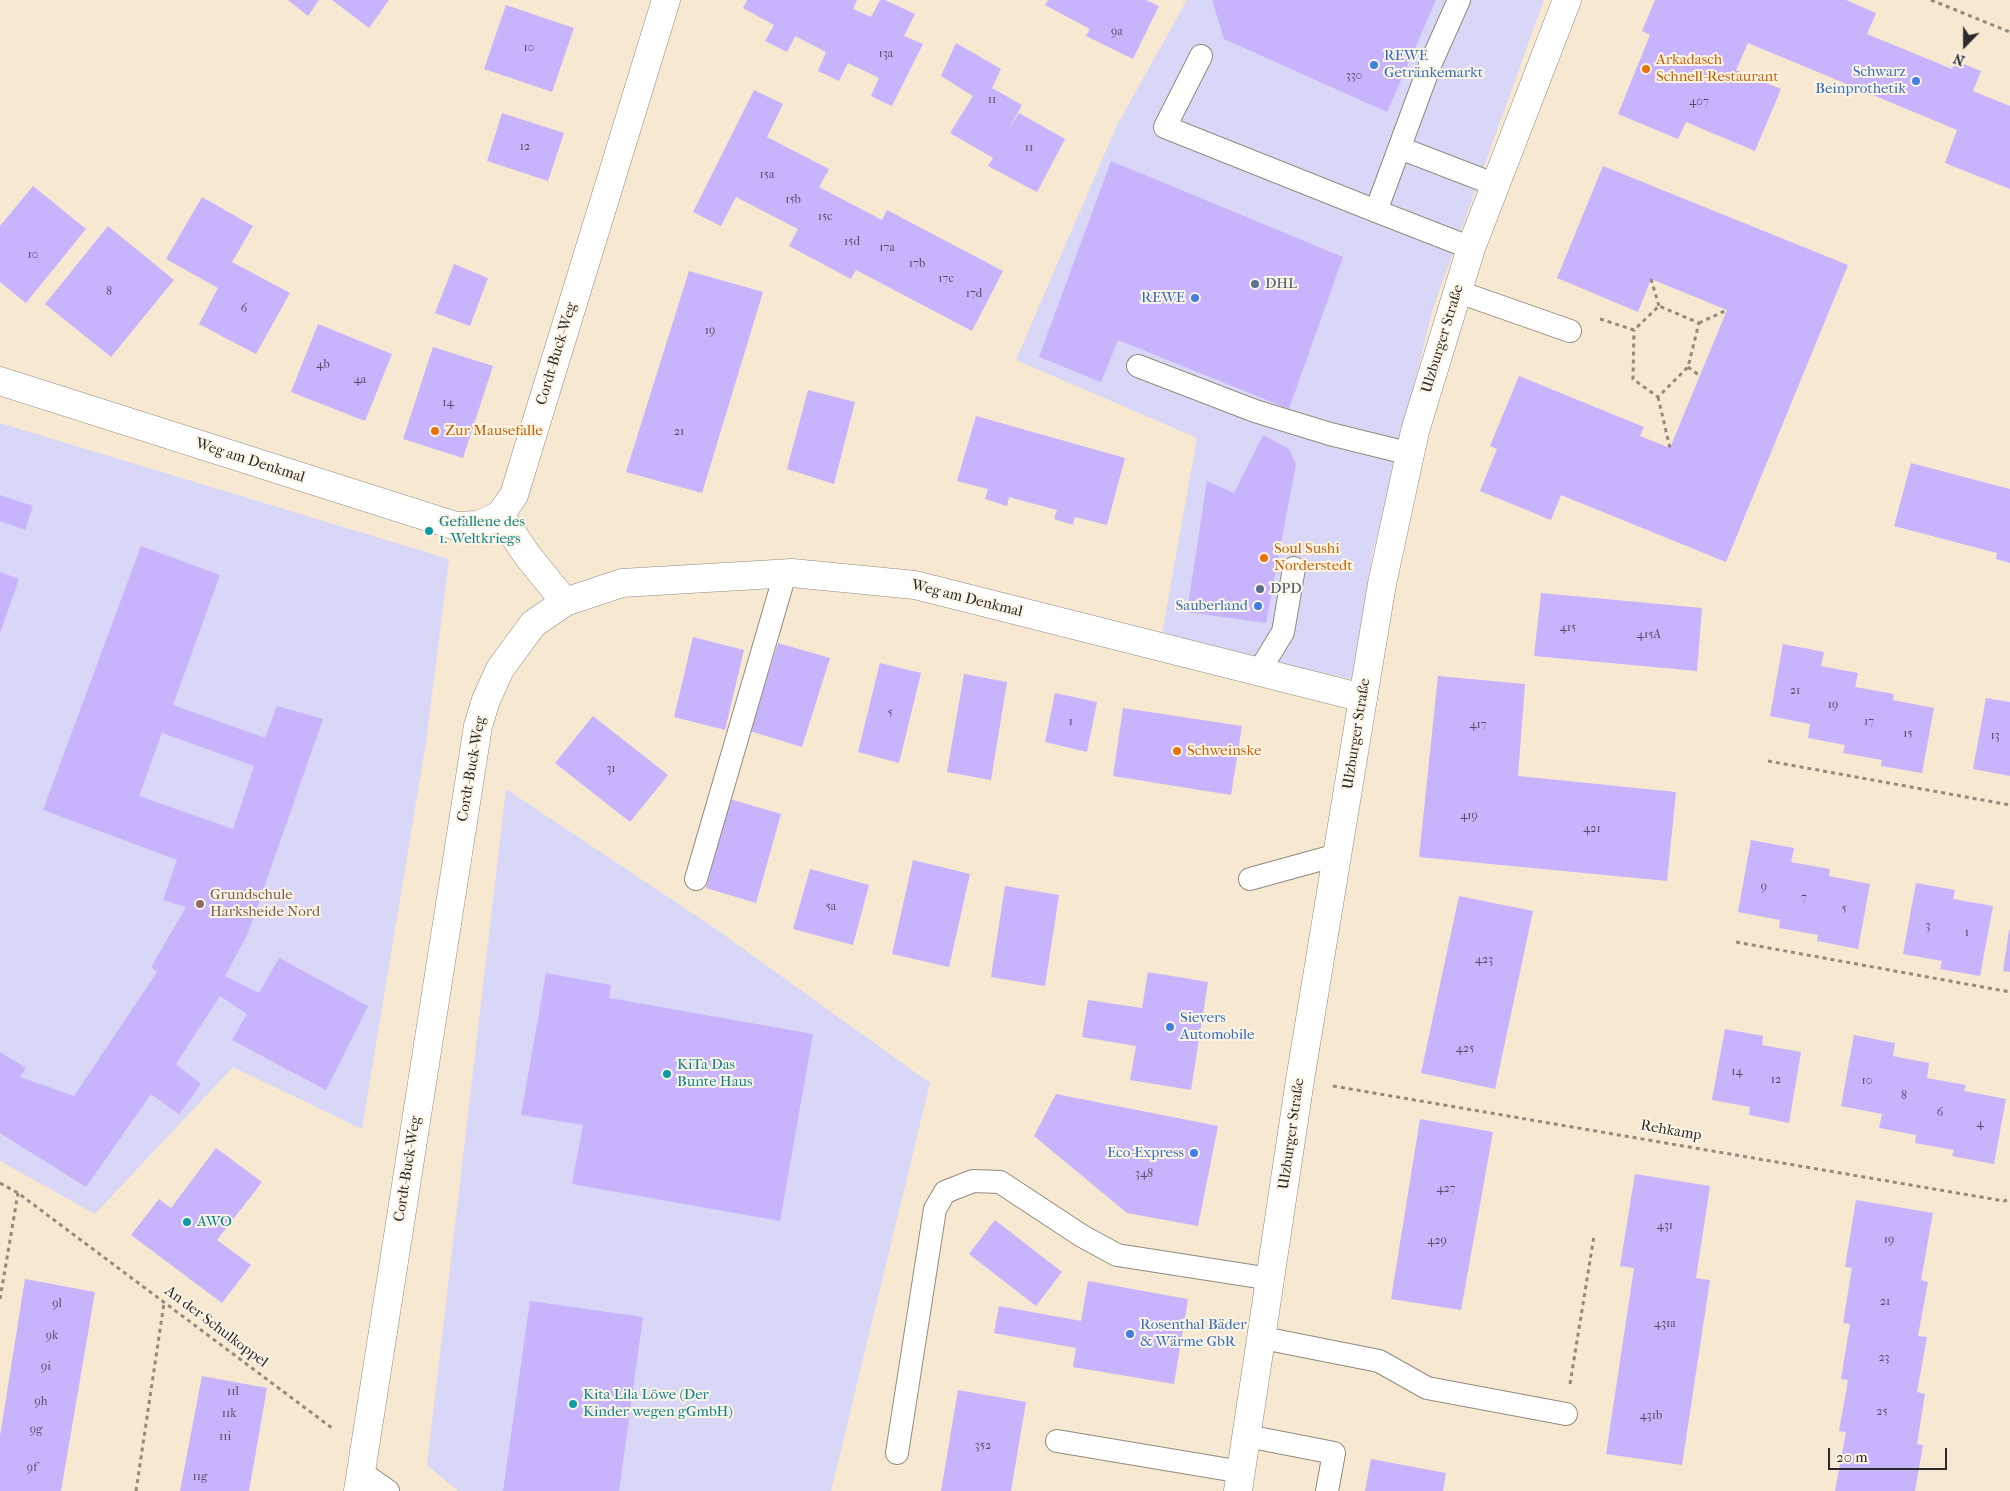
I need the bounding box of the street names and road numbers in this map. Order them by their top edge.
street label: Ulzburger Straße [1418,283,1468,395]
street label: Cordt-Buck-Weg [533,300,581,408]
street label: Weg am Denkmal [193,435,307,487]
street label: Weg am Denkmal [910,576,1024,622]
street label: Ulzburger Straße [1339,677,1375,791]
street label: Cordt-Buck-Weg [454,715,490,823]
street label: Ulzburger Straße [1275,1077,1309,1191]
street label: Cordt-Buck-Weg [391,1115,425,1223]
street label: Rehkamp [1639,1117,1703,1145]
street label: An der Schulkoppel [161,1282,271,1372]

